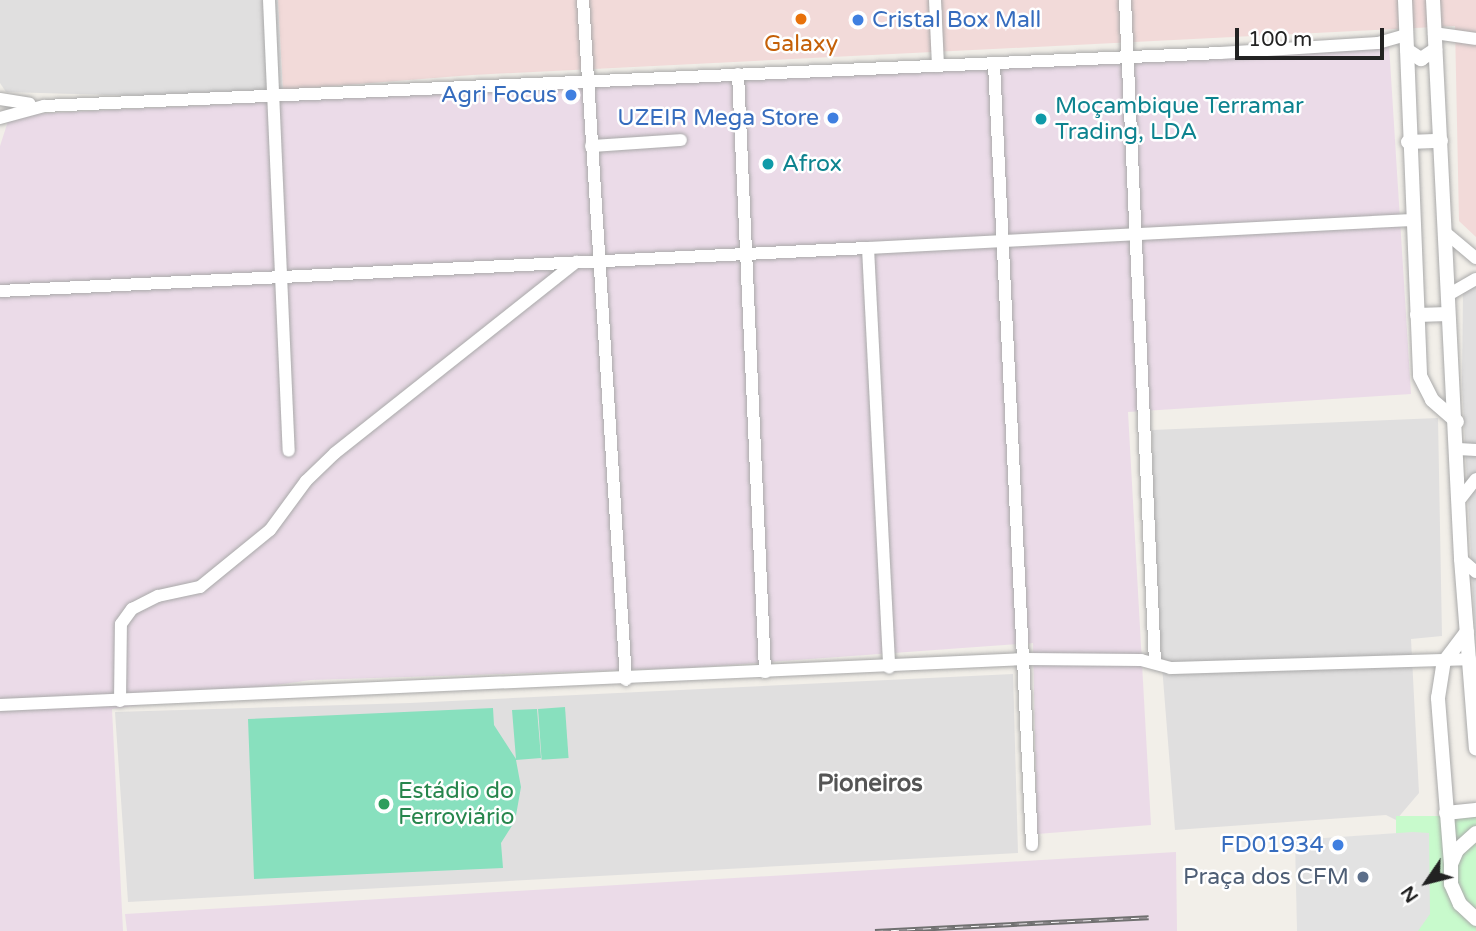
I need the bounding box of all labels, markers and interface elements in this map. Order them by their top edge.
place label: Cristal Box Mall [872,6,1041,34]
marker: Galaxy [793,11,809,27]
marker: Cristal Box Mall [850,12,866,28]
scale bar [1238,14,1387,58]
text: 100 m [1248,27,1312,52]
place label: Galaxy [764,30,838,58]
place label: Agri Focus [441,81,557,109]
marker: Agri Focus [563,87,579,103]
place label: Moçambique Terramar Trading, LDA [1055,92,1304,146]
place label: UZEIR Mega Store [617,104,819,132]
marker: UZEIR Mega Store [825,110,841,126]
marker: Moçambique Terramar Trading, LDA [1033,111,1049,127]
place label: Afrox [782,150,842,178]
marker: Afrox [760,156,776,172]
district label: Pioneiros [817,770,923,798]
place label: Estádio do Ferroviário [398,777,515,831]
marker: Estádio do Ferroviário [376,796,392,812]
place label: FD01934 [1221,831,1324,859]
marker: FD01934 [1330,837,1346,853]
north arrow [1392,847,1462,917]
place label: Praça dos CFM [1183,863,1349,891]
marker: Praça dos CFM [1355,869,1371,885]
text: N [1396,881,1423,907]

